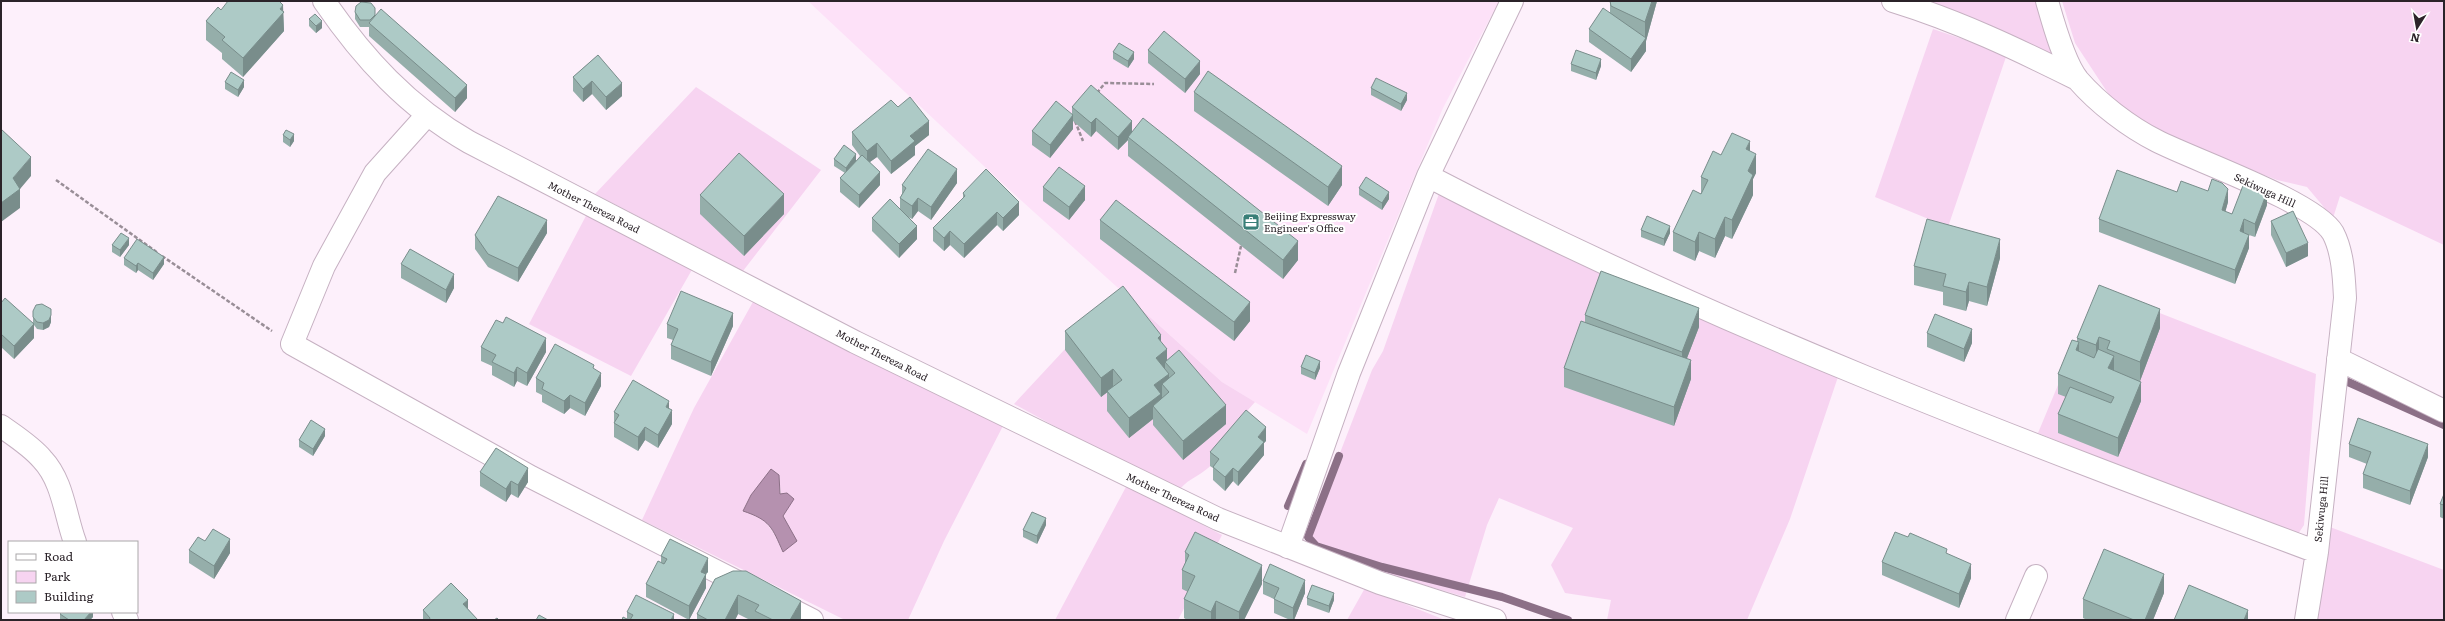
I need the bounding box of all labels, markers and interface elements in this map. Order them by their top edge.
north arrow [2397,8,2437,48]
text: N [2409,30,2421,48]
street label: Sekiwuga Hill [2232,169,2299,211]
street label: Mother Thereza Road [546,177,643,236]
place label: Beijing Expressway Engineer's Office [1264,208,1356,235]
office icon: Beijing Expressway Engineer's Office [1241,212,1261,232]
street label: Mother Thereza Road [834,325,931,384]
street label: Mother Thereza Road [1124,468,1222,525]
street label: Sekiwuga Hill [2310,474,2332,543]
legend [8,541,138,613]
text: Road [44,547,74,565]
text: Park [44,567,71,585]
text: Building [44,587,94,605]

